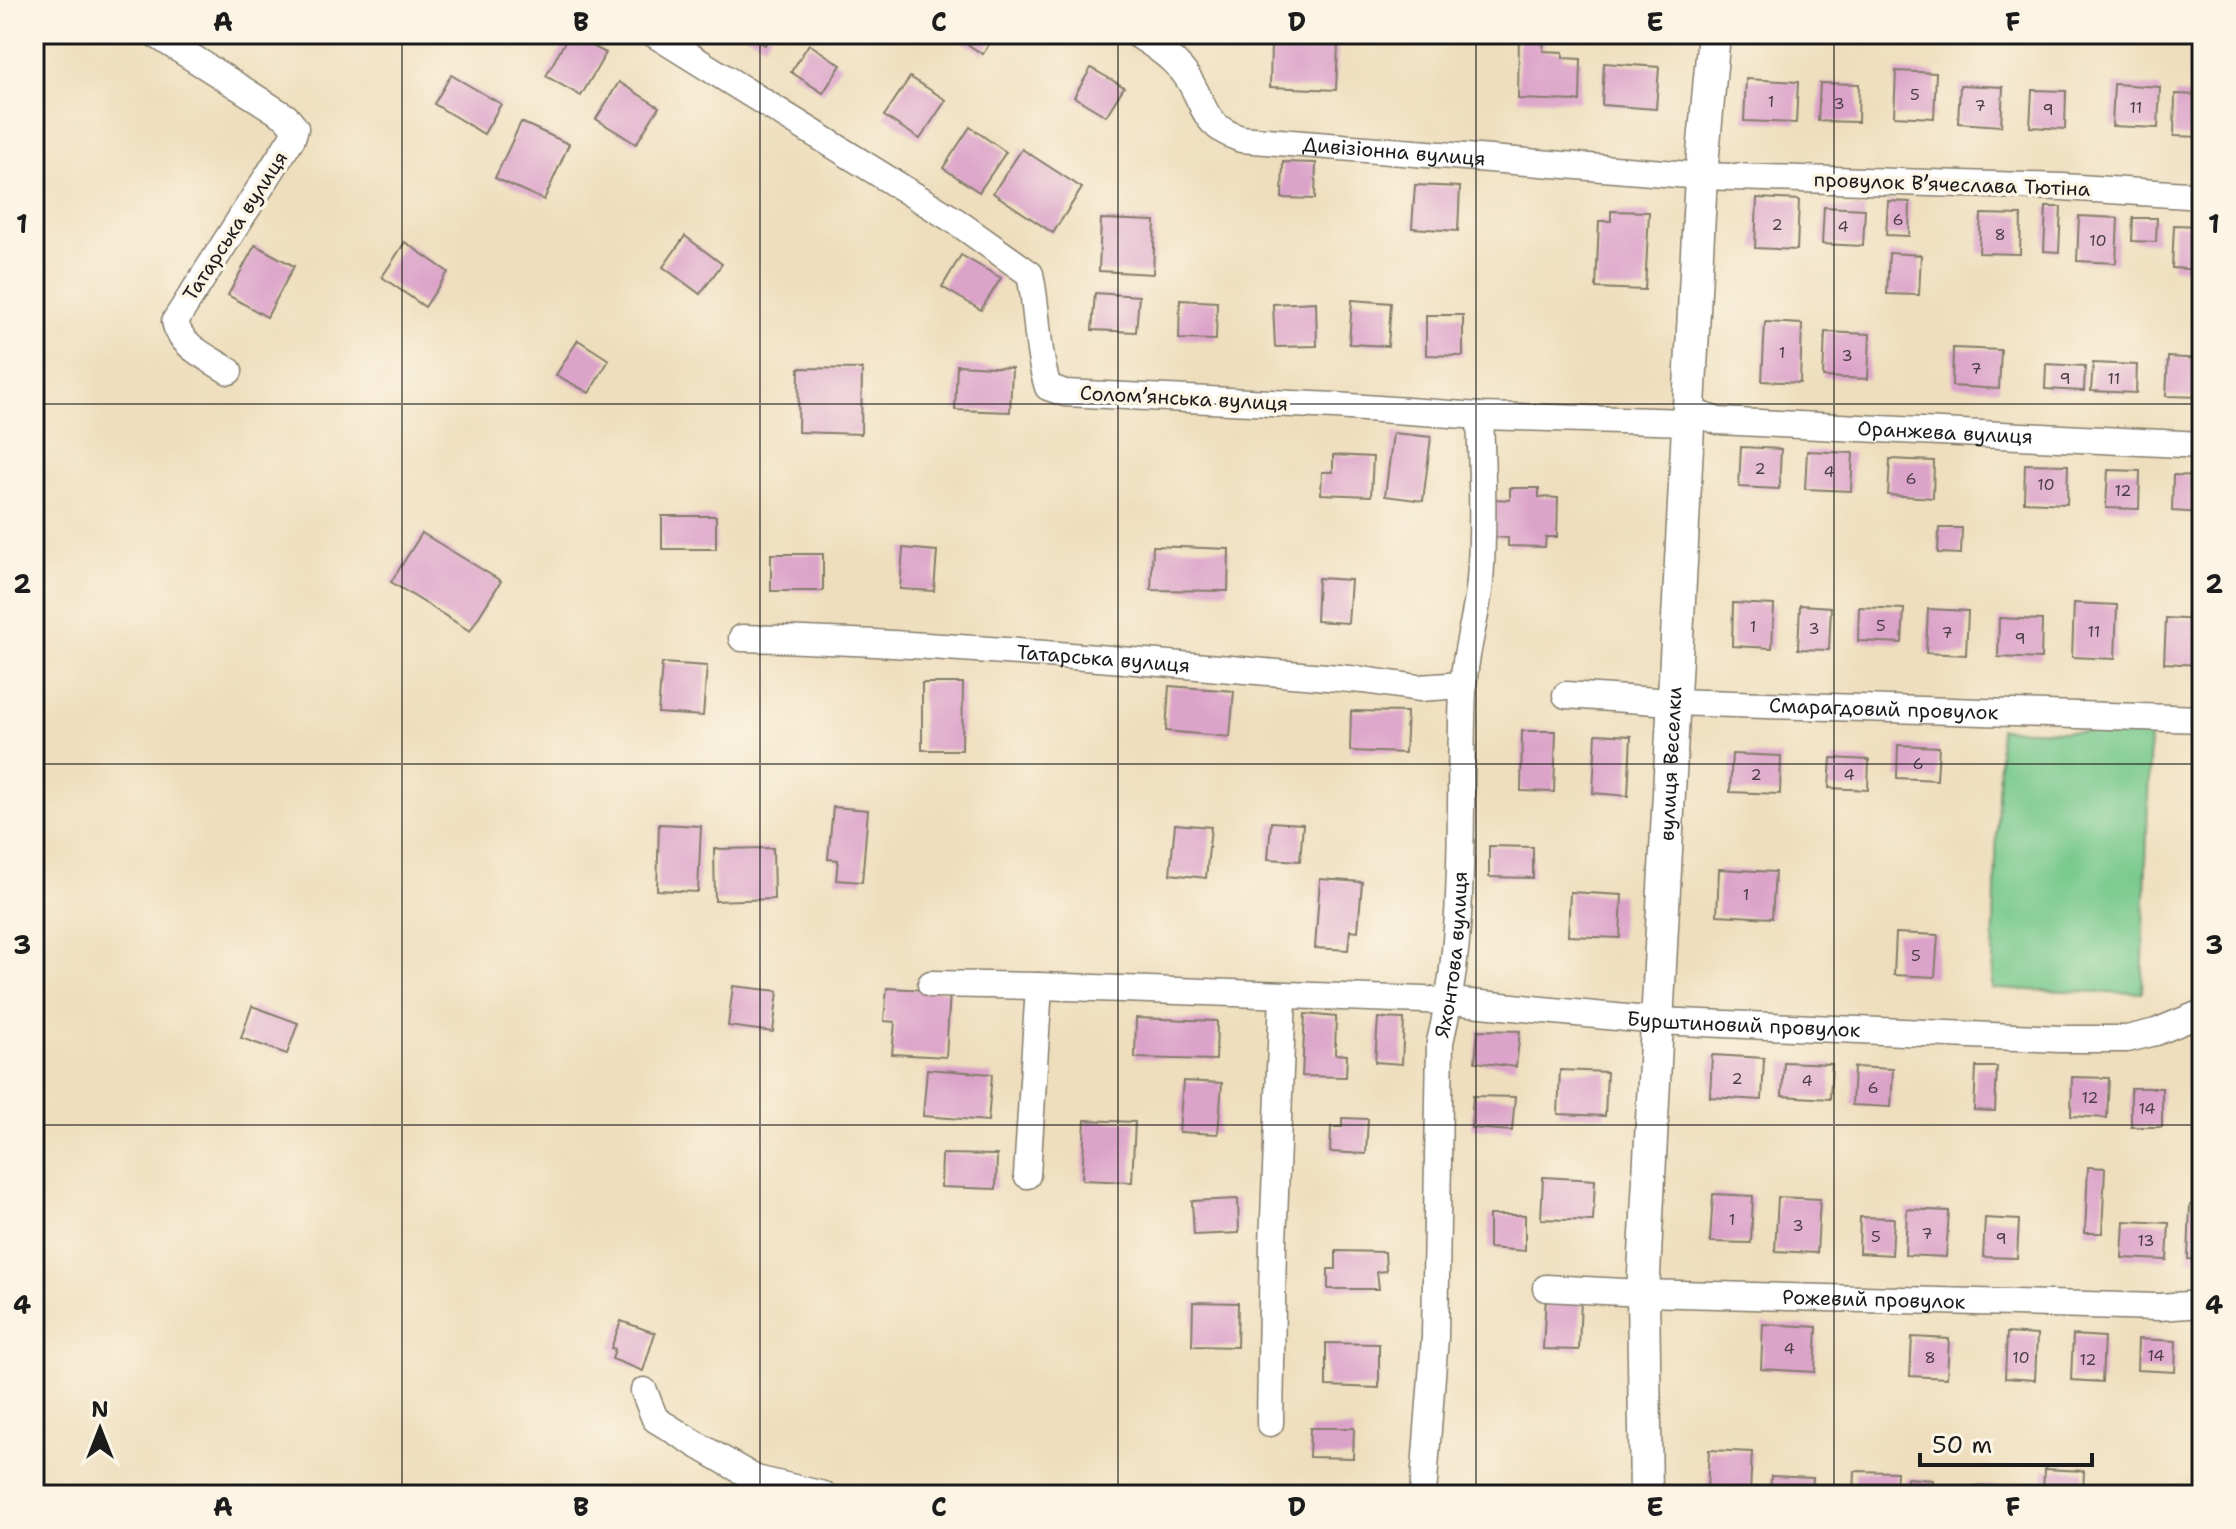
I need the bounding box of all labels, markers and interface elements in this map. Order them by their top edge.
text: A [213,4,233,39]
text: B [573,4,589,39]
text: C [931,4,947,39]
text: D [1288,4,1306,39]
text: E [1646,4,1664,39]
text: F [2005,4,2021,39]
house number: 5 [1910,84,1920,105]
house number: 1 [1768,91,1774,112]
house number: 3 [1833,93,1845,114]
house number: 7 [1974,95,1986,116]
house number: 11 [2130,97,2142,118]
house number: 9 [2042,99,2054,120]
street label: Дивізіонна вулиця [1301,131,1486,172]
street label: Татарська вулиця [177,146,293,306]
street label: провулок Вʼячеслава Тютіна [1813,166,2091,202]
text: 1 [16,206,28,241]
text: 1 [2208,206,2220,241]
house number: 6 [1892,209,1904,230]
house number: 2 [1771,214,1783,235]
house number: 4 [1837,216,1849,237]
house number: 8 [1994,224,2006,245]
house number: 10 [2089,230,2107,251]
house number: 1 [1779,342,1785,363]
house number: 3 [1841,345,1853,366]
house number: 7 [1970,358,1982,379]
house number: 9 [2059,368,2071,389]
house number: 11 [2108,368,2120,389]
street label: Соломʼянська вулиця [1079,380,1289,416]
street label: Оранжева вулиця [1857,415,2033,450]
house number: 2 [1754,458,1766,479]
house number: 4 [1823,461,1835,482]
house number: 6 [1905,468,1917,489]
house number: 10 [2037,474,2055,495]
house number: 12 [2114,480,2132,501]
text: 2 [13,566,31,601]
text: 2 [2205,566,2223,601]
house number: 5 [1876,615,1886,636]
house number: 1 [1750,616,1756,637]
house number: 3 [1808,618,1820,639]
house number: 11 [2088,621,2100,642]
house number: 7 [1941,622,1953,643]
house number: 9 [2014,628,2026,649]
street label: Татарська вулиця [1016,639,1191,678]
street label: вулиця Веселки [1653,686,1687,842]
street label: Смарагдовий провулок [1769,692,1999,725]
house number: 6 [1912,753,1924,774]
house number: 2 [1750,764,1762,785]
house number: 4 [1843,764,1855,785]
street label: Яхонтова вулиця [1428,871,1473,1040]
house number: 1 [1743,884,1749,905]
text: 3 [13,927,31,962]
text: 3 [2205,927,2223,962]
house number: 5 [1911,945,1921,966]
street label: Бурштиновий провулок [1626,1005,1861,1043]
house number: 2 [1731,1068,1743,1089]
house number: 4 [1801,1070,1813,1091]
house number: 6 [1867,1077,1879,1098]
house number: 12 [2081,1087,2099,1108]
house number: 14 [2138,1098,2156,1119]
house number: 1 [1729,1209,1735,1230]
house number: 3 [1792,1215,1804,1236]
house number: 7 [1921,1223,1933,1244]
house number: 5 [1871,1226,1881,1247]
house number: 9 [1995,1228,2007,1249]
house number: 13 [2137,1230,2155,1251]
street label: Рожевий провулок [1782,1284,1966,1315]
text: 4 [13,1287,31,1322]
text: 4 [2205,1287,2223,1322]
house number: 4 [1783,1338,1795,1359]
house number: 14 [2147,1345,2165,1366]
house number: 8 [1924,1347,1936,1368]
house number: 10 [2012,1347,2030,1368]
house number: 12 [2079,1349,2097,1370]
north arrow [60,1389,140,1469]
text: N [91,1395,109,1424]
scale bar [1920,1417,2092,1467]
text: 50 m [1932,1429,1992,1461]
text: A [213,1489,233,1524]
text: B [573,1489,589,1524]
text: C [931,1489,947,1524]
text: D [1288,1489,1306,1524]
text: E [1646,1489,1664,1524]
text: F [2005,1489,2021,1524]

